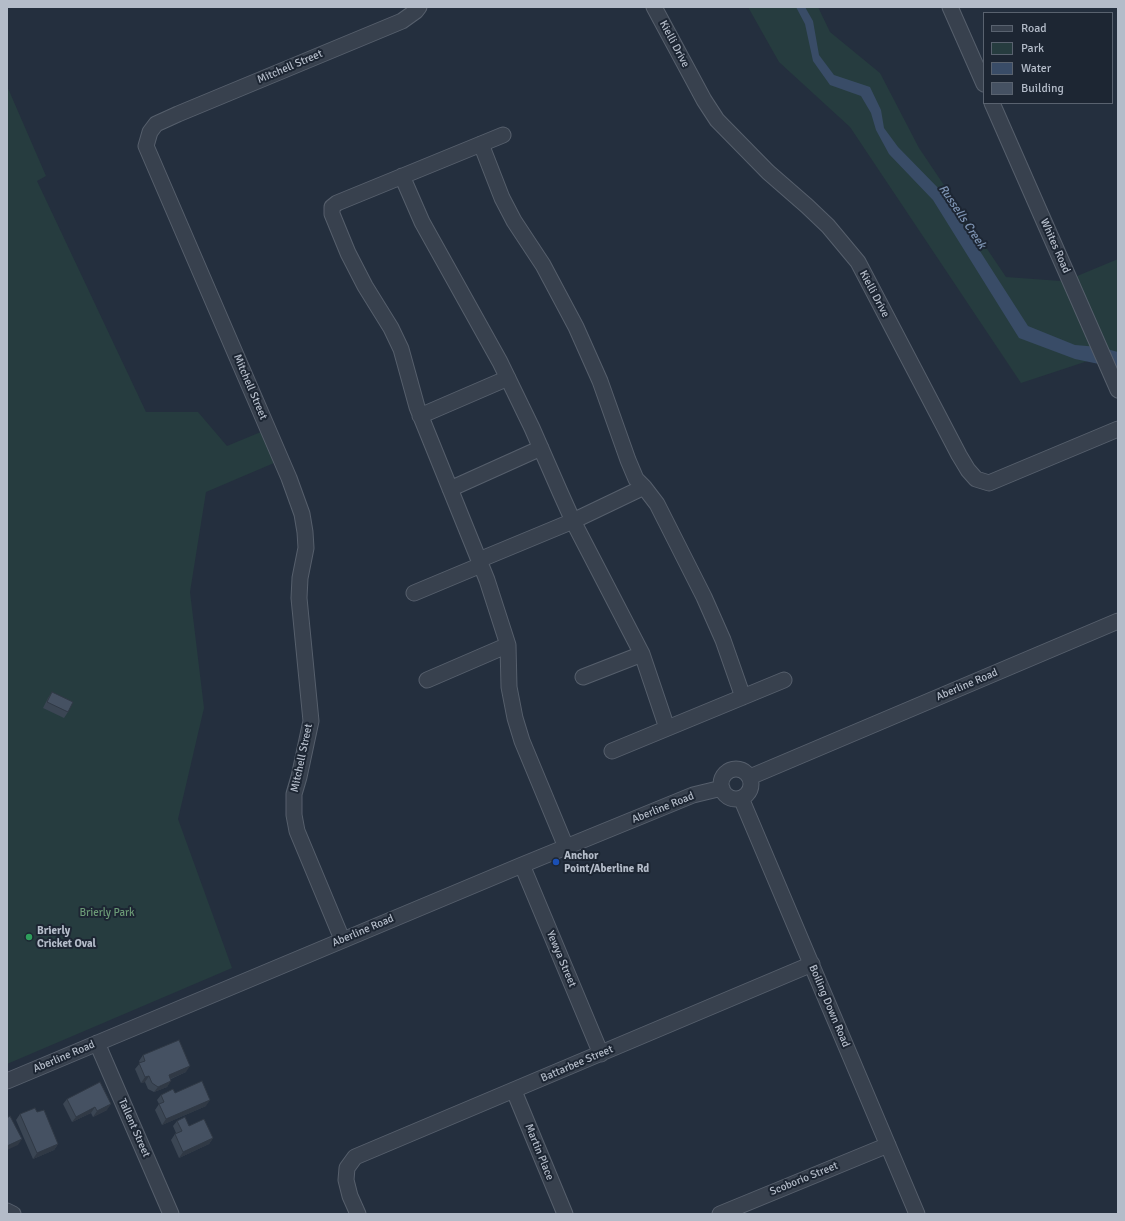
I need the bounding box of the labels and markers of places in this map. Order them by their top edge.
place label: Anchor Point/Aberline Rd [564,849,649,875]
marker: Anchor Point/Aberline Rd [551,857,561,867]
place label: Brierly Cricket Oval [37,924,96,950]
marker: Brierly Cricket Oval [24,932,34,942]

